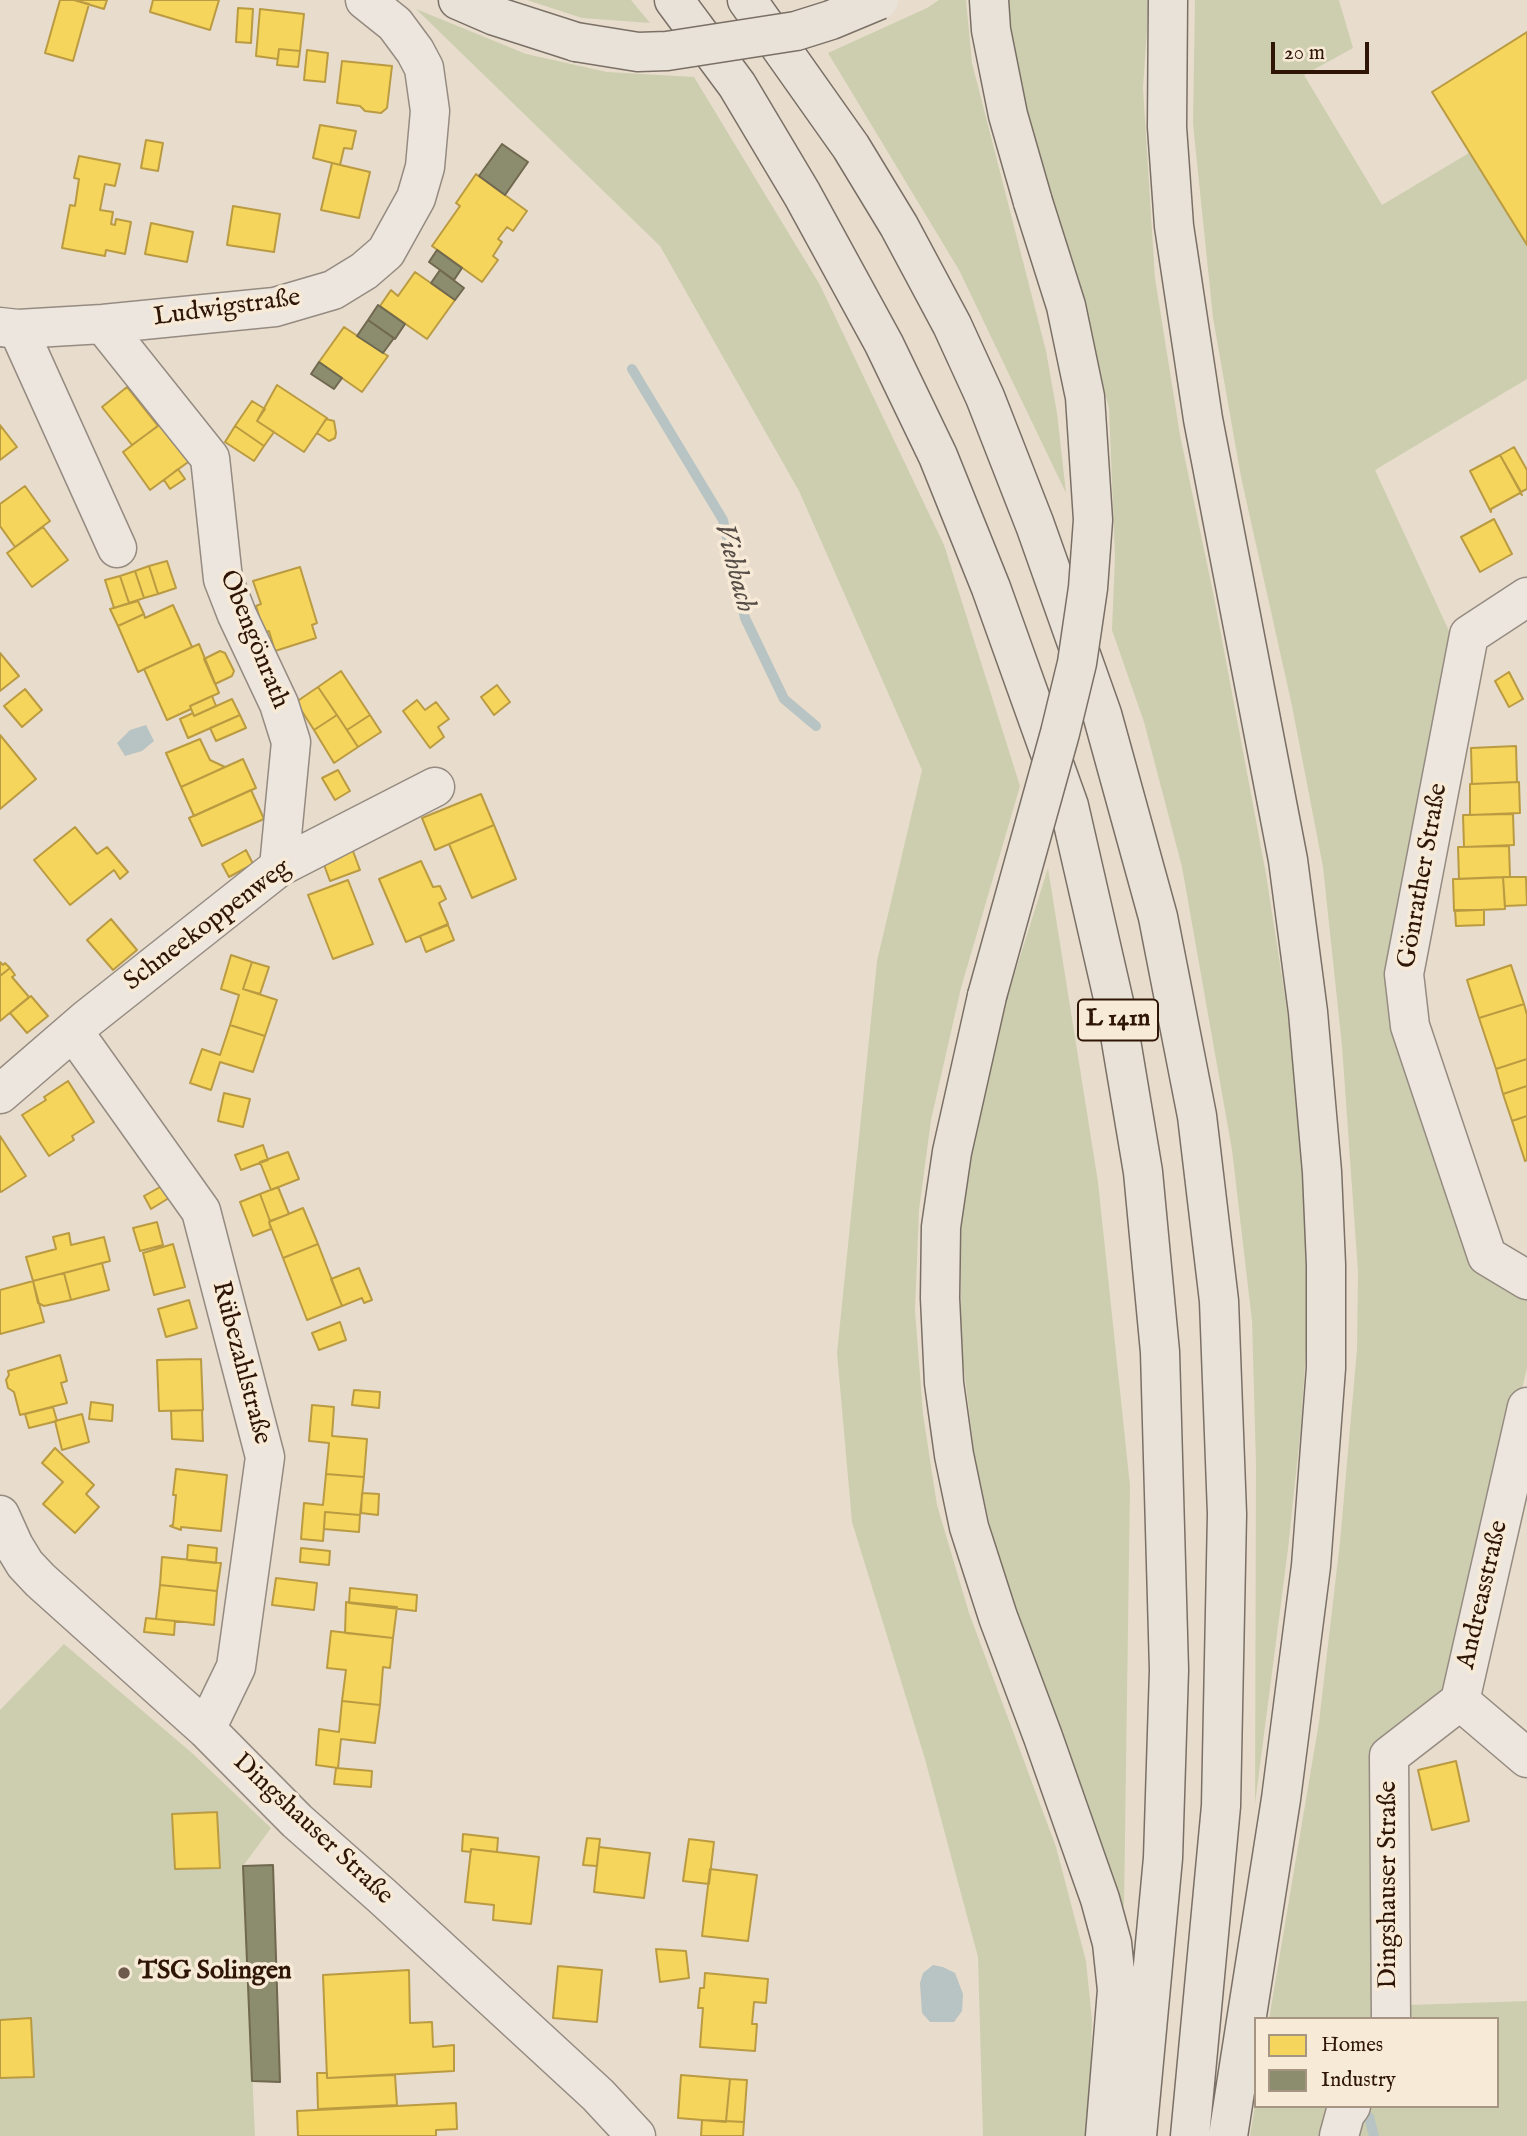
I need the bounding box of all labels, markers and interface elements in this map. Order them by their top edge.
scale bar [1275,28,1373,72]
text: 20 m [1284,40,1325,67]
street label: Ludwigstraße [152,283,302,335]
water label: Viehbach [705,520,761,616]
street label: Obengönrath [211,566,295,714]
street label: Gönrather Straße [1392,781,1456,971]
street label: Schneekoppenweg [119,853,297,999]
road number: L 141n [1078,1000,1158,1040]
street label: Rübezahlstraße [203,1278,277,1448]
street label: Andreasstraße [1452,1518,1516,1672]
street label: Dingshauser Straße [225,1748,399,1912]
street label: Dingshauser Straße [1374,1781,1406,1989]
place label: TSG Solingen [138,1957,292,1989]
marker: TSG Solingen [116,1965,132,1981]
legend [1254,2017,1499,2108]
text: Homes [1321,2032,1383,2059]
text: Industry [1321,2067,1396,2094]

